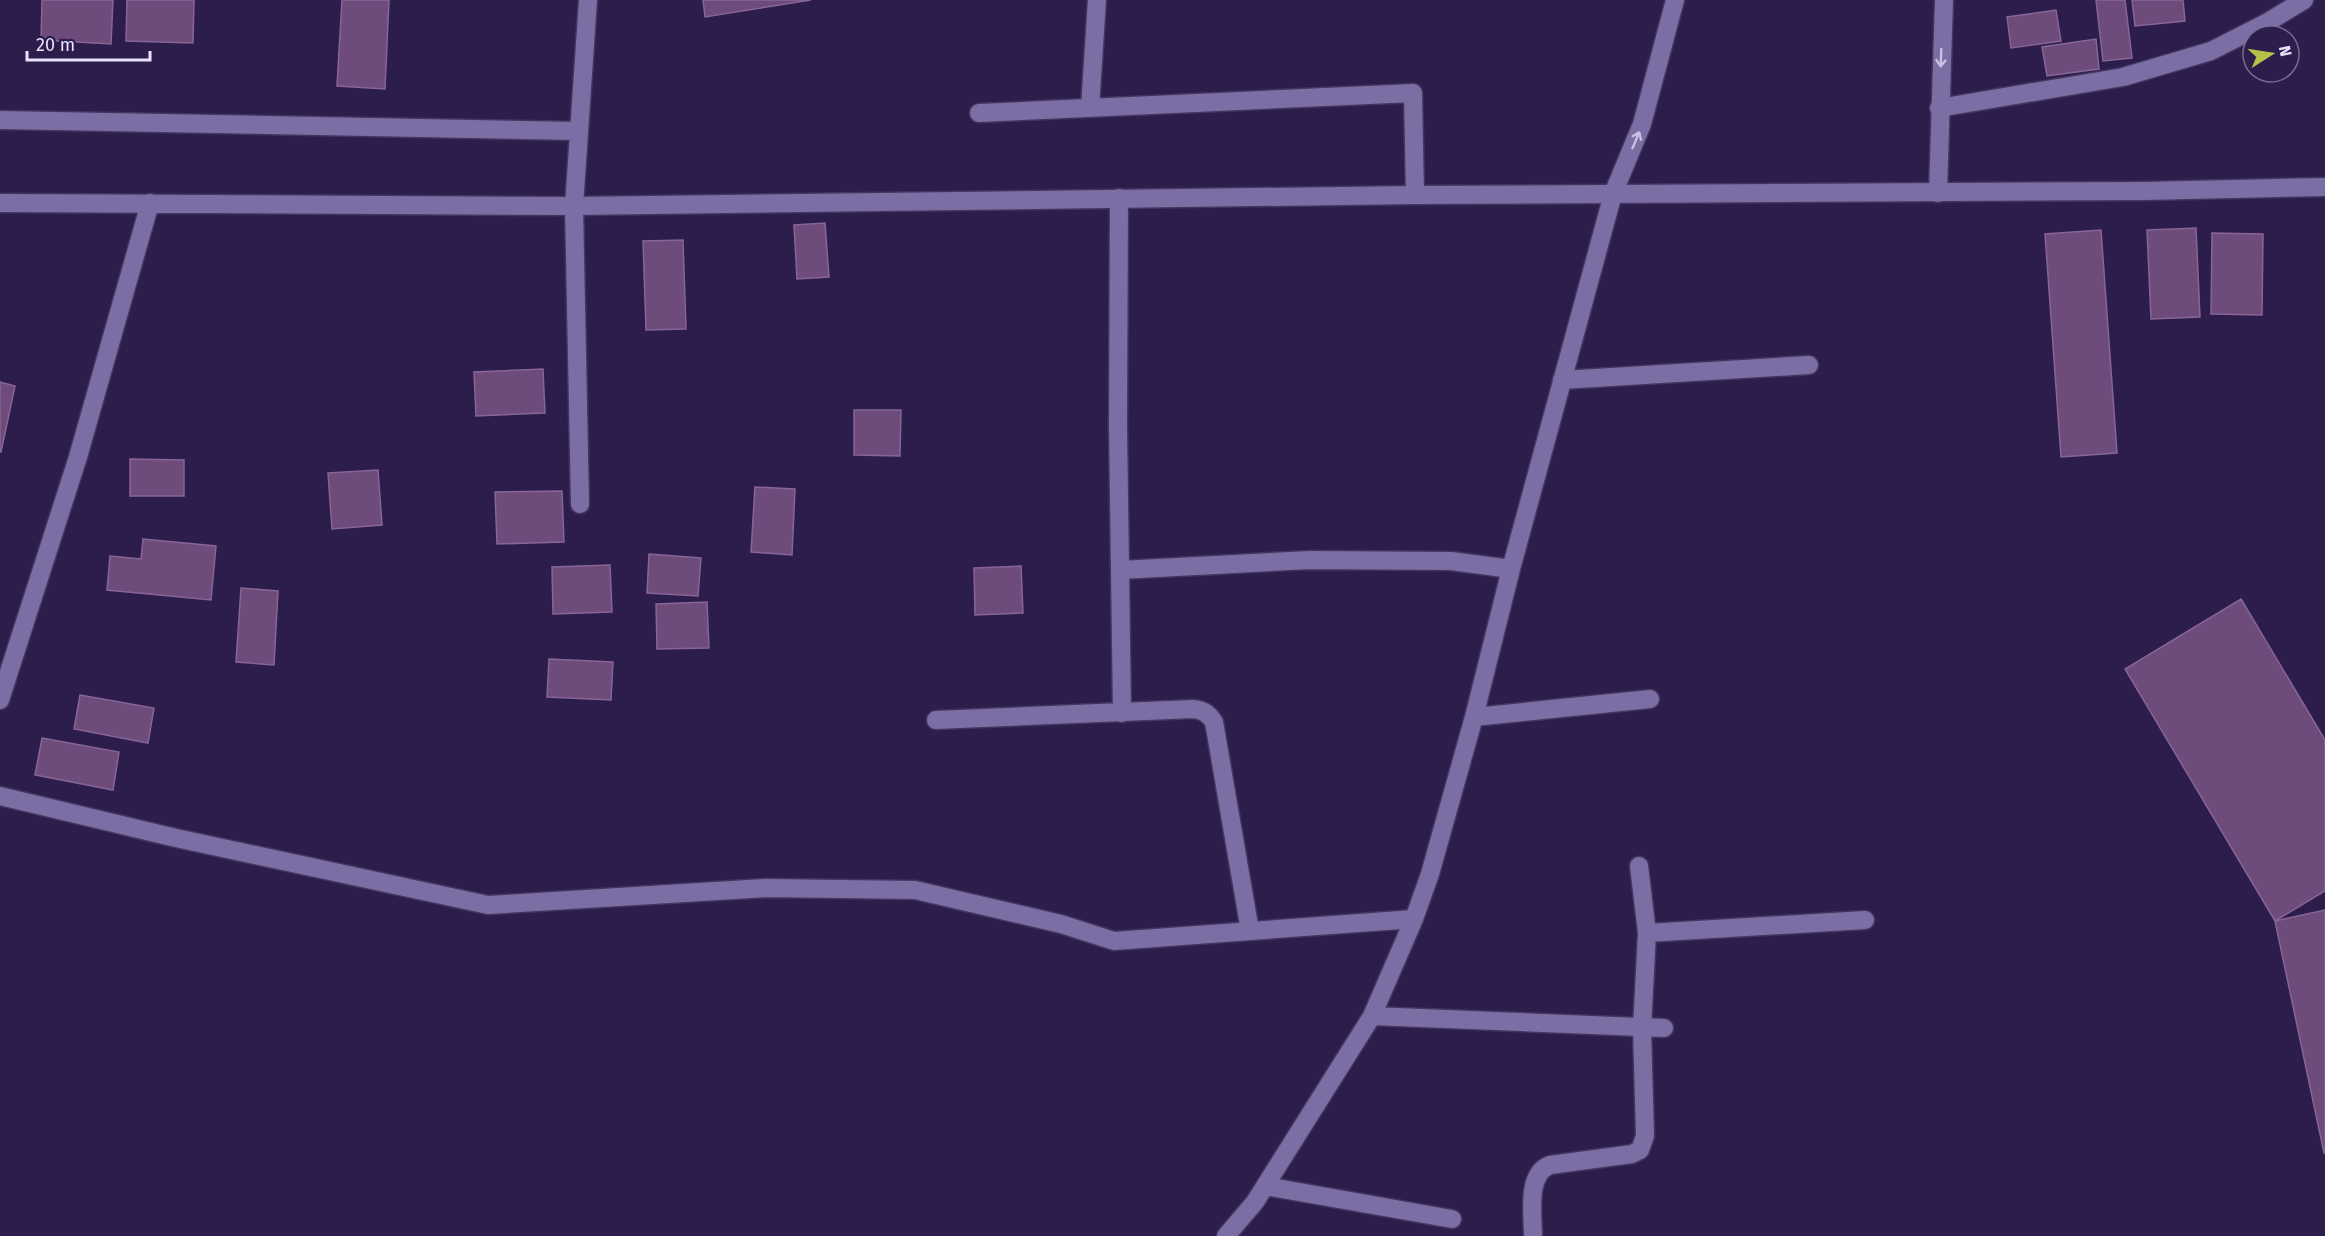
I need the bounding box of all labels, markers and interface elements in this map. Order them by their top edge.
scale bar [27,24,150,62]
north arrow [2241,24,2301,84]
text: 20 m [36,34,75,56]
text: N [2275,44,2296,58]
one-way arrow [1935,48,1947,68]
one-way arrow [1631,131,1642,150]

